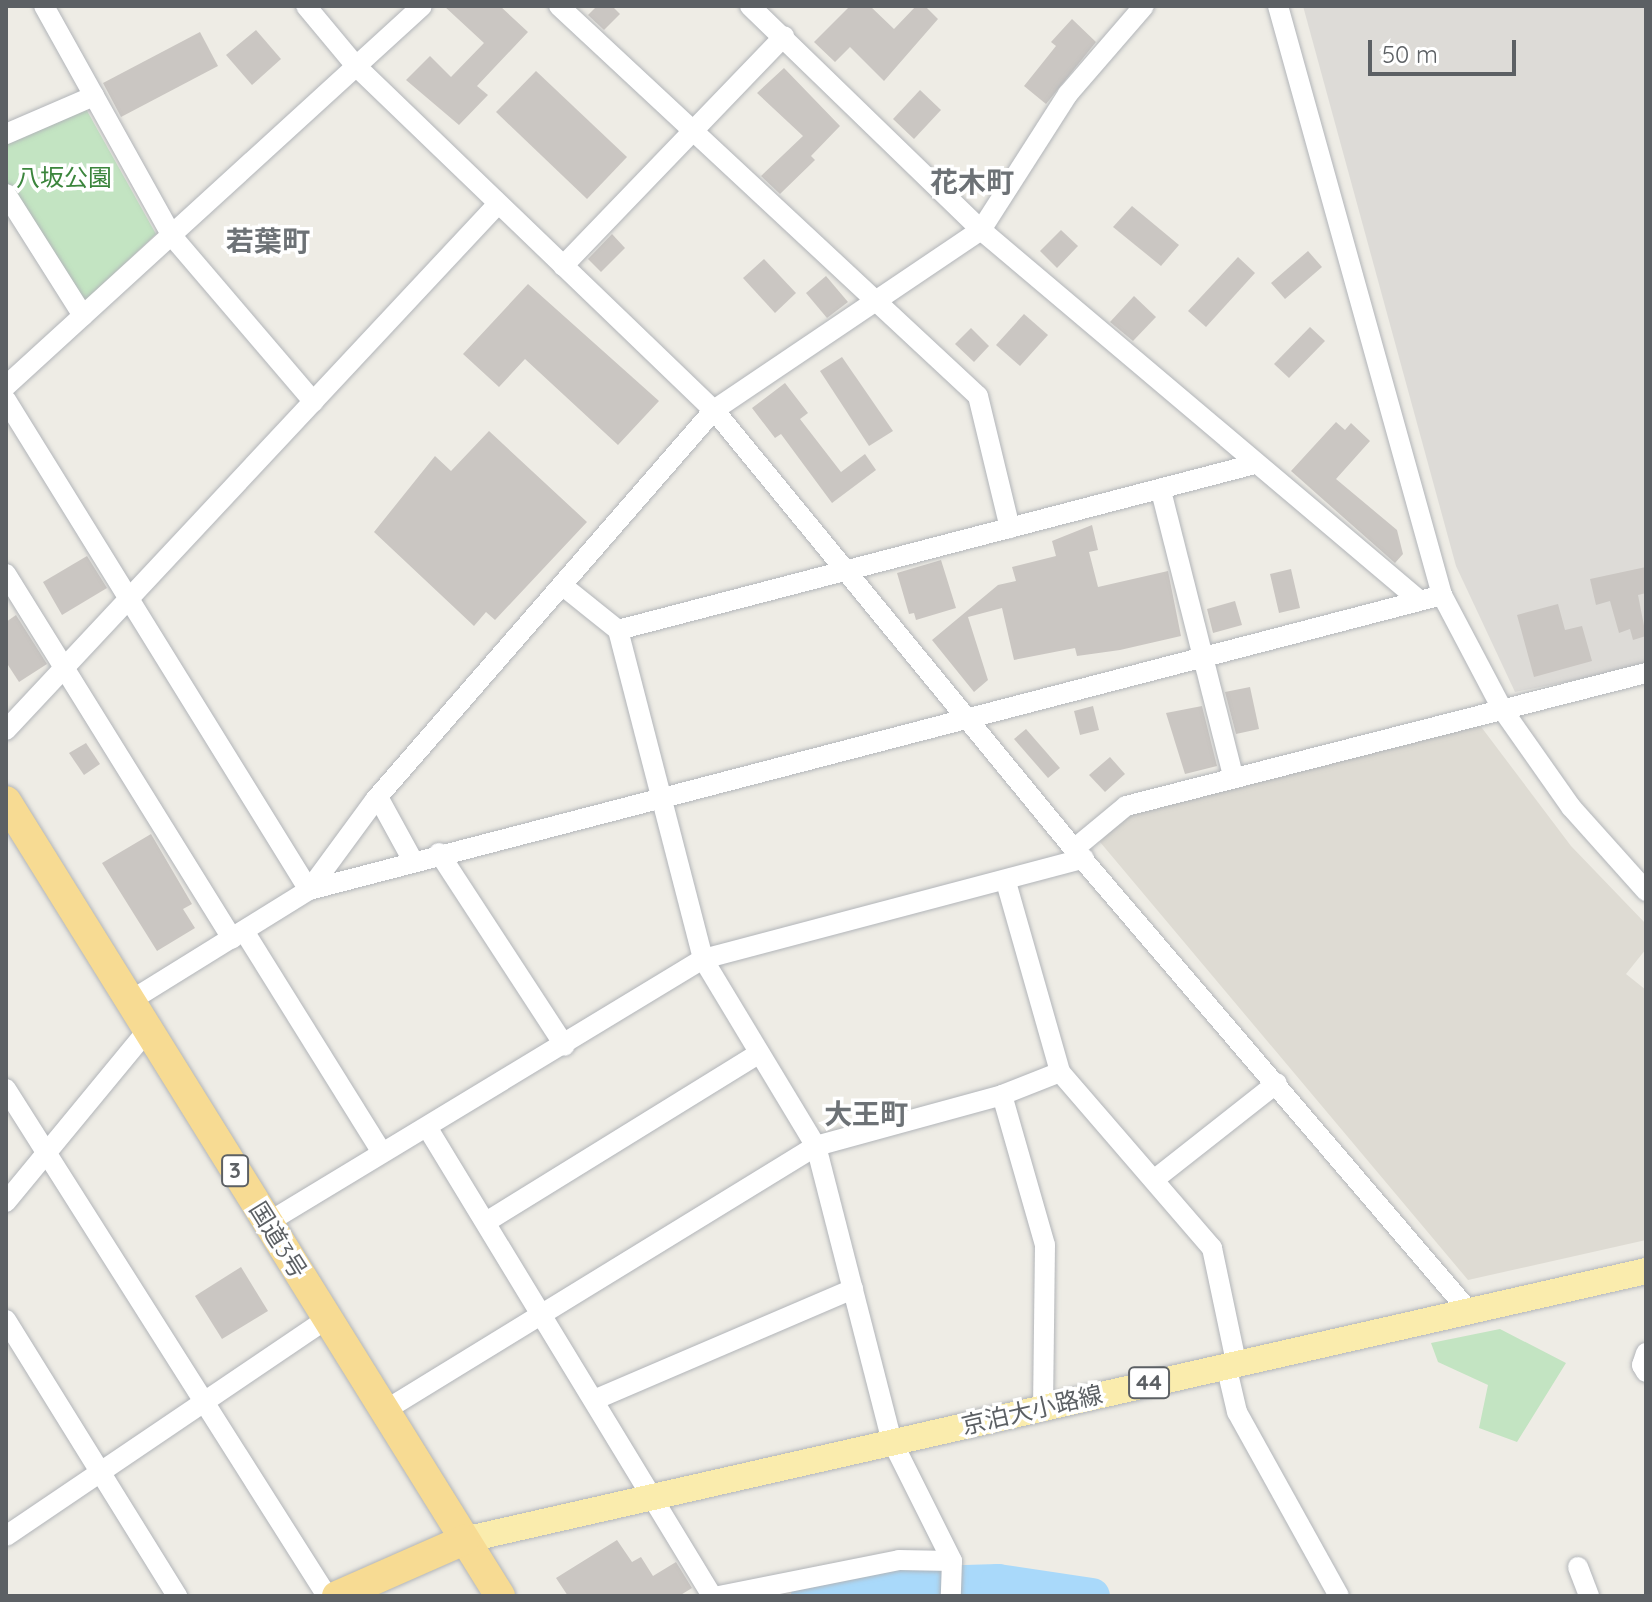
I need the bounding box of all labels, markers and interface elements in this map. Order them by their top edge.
scale bar [1372,24,1520,74]
text: 50 m [1382,39,1438,69]
park label: 八坂公園 [16,164,112,192]
district label: 花木町 [930,165,1014,199]
district label: 若葉町 [226,224,310,258]
district label: 大王町 [824,1097,908,1131]
road number: 3 [221,1153,249,1189]
street label: 国道3号 [243,1197,313,1283]
road number: 44 [1127,1365,1171,1401]
street label: 京泊大小路線 [959,1380,1105,1440]

